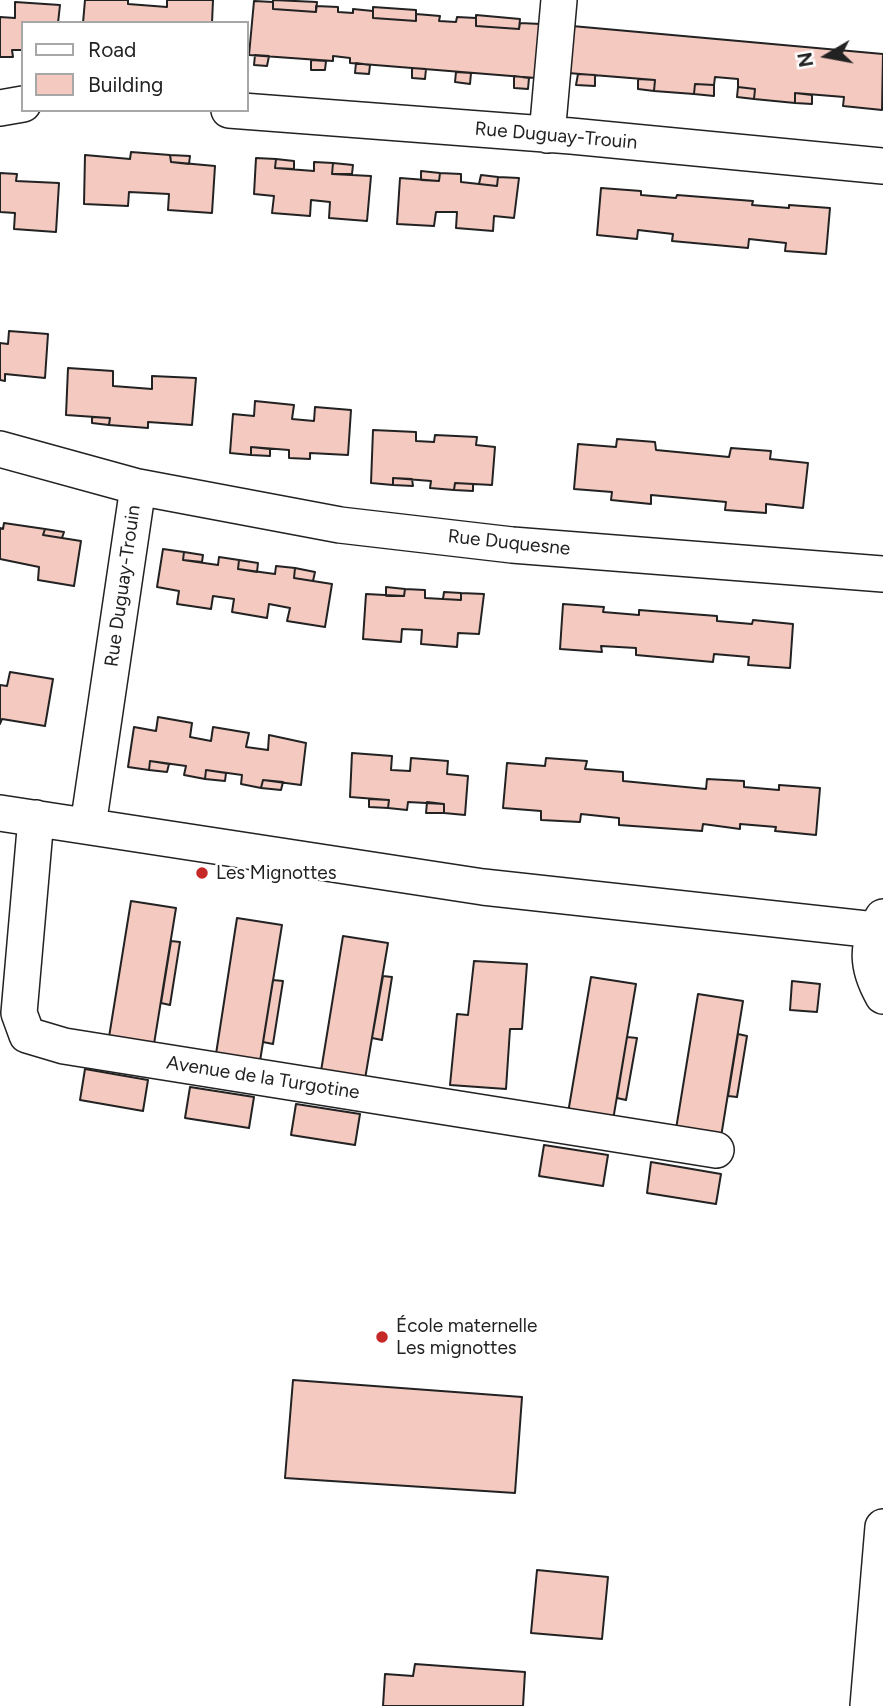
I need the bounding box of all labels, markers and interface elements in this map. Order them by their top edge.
legend [21,21,248,112]
north arrow [792,21,862,91]
text: Road [88,37,136,62]
text: N [793,51,818,69]
text: Building [88,72,163,97]
street label: Rue Duguay-Trouin [474,118,638,154]
street label: Rue Duguay-Trouin [100,504,146,668]
street label: Rue Duquesne [447,525,571,561]
place label: Les Mignottes [216,862,337,884]
marker: Les Mignottes [194,865,210,881]
street label: Avenue de la Turgotine [165,1051,361,1105]
place label: École maternelle Les mignottes [396,1315,537,1359]
marker: École maternelle Les mignottes [374,1329,390,1345]

